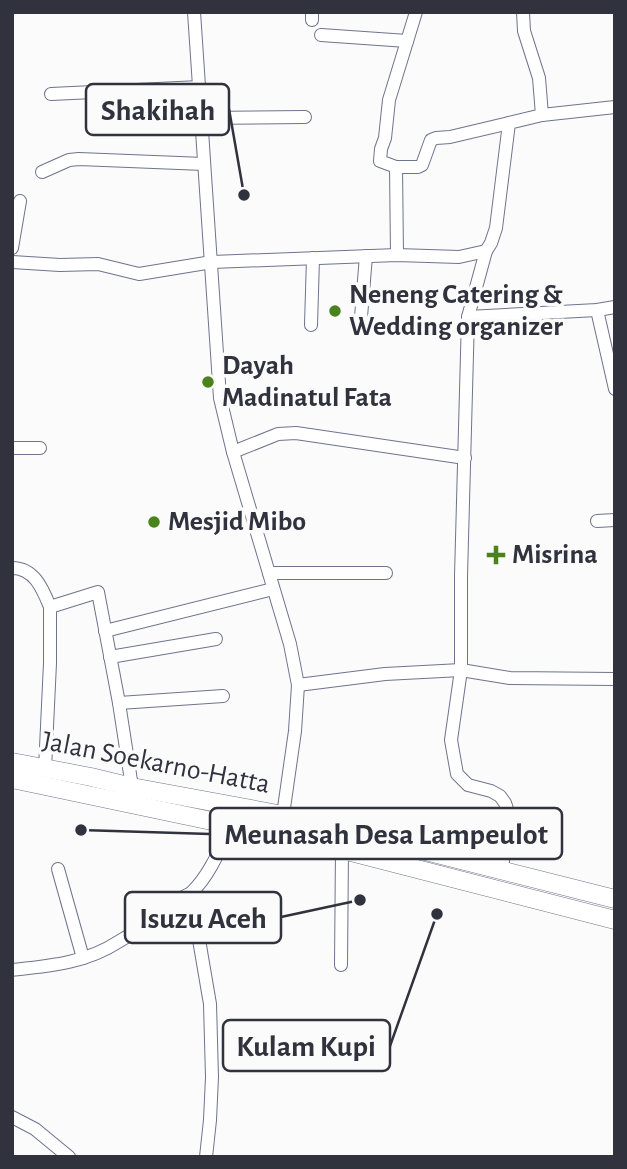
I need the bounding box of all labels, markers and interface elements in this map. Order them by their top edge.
callout: Shakihah [86,84,229,135]
text: Shakihah [101,96,215,126]
place label: Neneng Catering & Wedding organizer [349,281,563,341]
marker: Neneng Catering & Wedding organizer [327,303,343,319]
place label: Dayah Madinatul Fata [222,352,392,412]
marker: Dayah Madinatul Fata [200,374,216,390]
place label: Mesjid Mibo [168,508,306,536]
marker: Mesjid Mibo [146,514,162,530]
place label: Misrina [512,541,598,569]
marker: Misrina [486,545,506,565]
street label: Jalan Soekarno-Hatta [40,727,272,799]
callout: Meunasah Desa Lampeulot [210,808,562,859]
text: Meunasah Desa Lampeulot [224,820,548,850]
callout: Isuzu Aceh [125,892,281,943]
text: Isuzu Aceh [139,904,267,934]
callout: Kulam Kupi [223,1020,390,1071]
text: Kulam Kupi [236,1032,376,1062]

